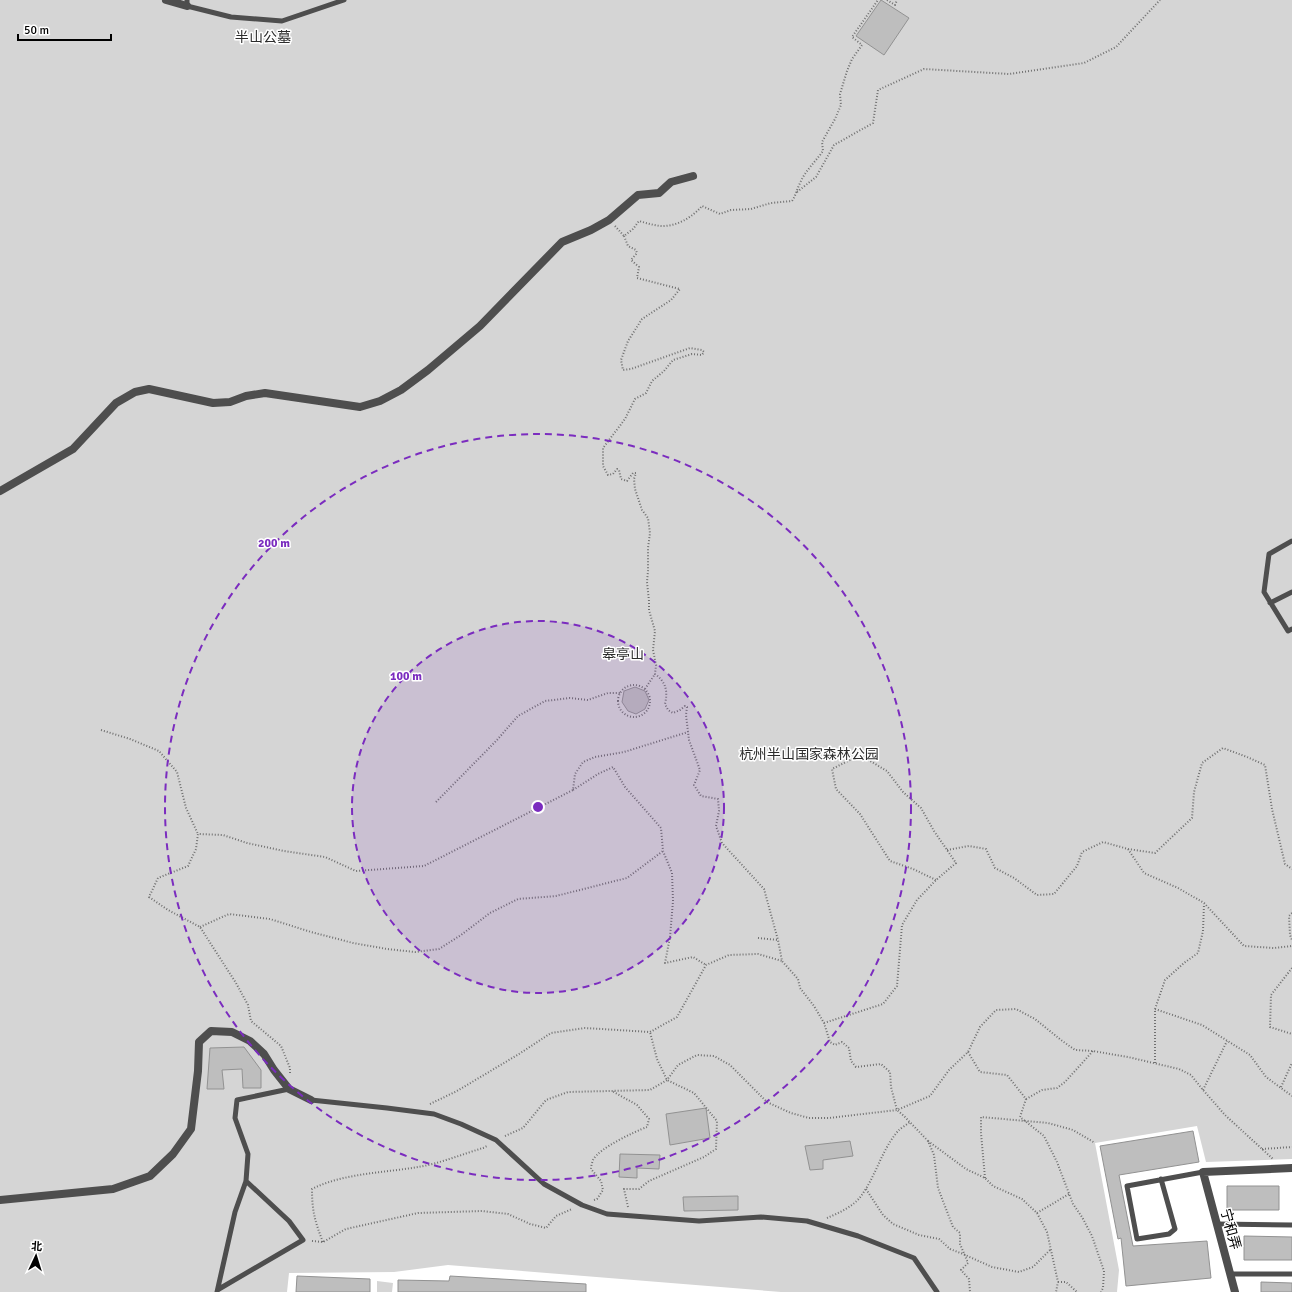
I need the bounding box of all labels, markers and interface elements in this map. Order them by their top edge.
scale bar [18,16,111,42]
text: 50 m [24,23,49,38]
park label: 半山公墓 [235,29,291,46]
text: 200 m [258,536,290,551]
park label: 皋亭山 [602,646,644,663]
text: 100 m [390,669,422,684]
park label: 杭州半山国家森林公园 [739,746,879,763]
centre of rings [531,800,545,814]
street label: 宁和弄 [1217,1207,1244,1252]
north arrow [16,1236,56,1276]
text: 北 [31,1240,43,1253]

